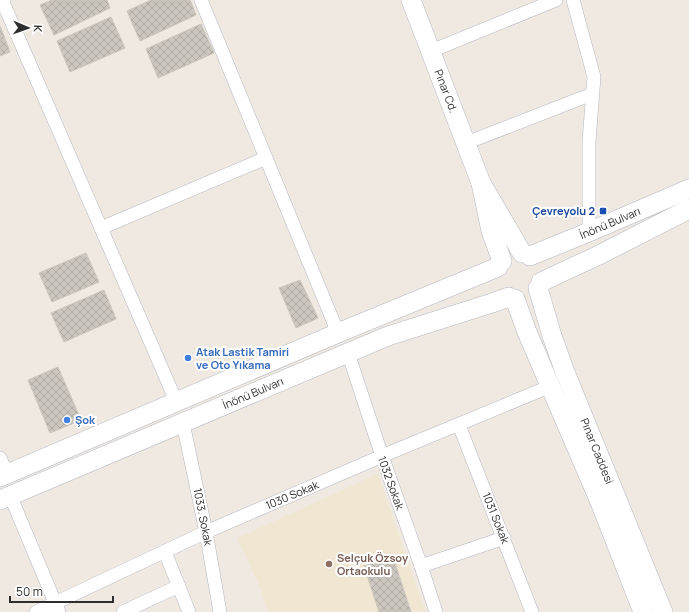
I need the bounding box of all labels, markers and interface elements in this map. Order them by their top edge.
north arrow [8,8,48,48]
text: K [31,25,46,33]
street label: Pınar Cd. [431,67,462,115]
place label: Çevreyolu 2 [532,203,595,218]
street label: İnönü Bulvarı [577,203,642,242]
marker: Çevreyolu 2 [598,206,608,216]
place label: Atak Lastik Tamiri ve Oto Yıkama [196,344,289,372]
marker: Atak Lastik Tamiri ve Oto Yıkama [183,353,193,363]
street label: İnönü Bulvarı [220,373,285,412]
place label: Şok [75,412,96,427]
marker: Şok [62,415,72,425]
street label: Pınar Caddesi [577,416,617,486]
street label: 1032 Sokak [375,454,408,512]
street label: 1030 Sokak [263,476,321,512]
street label: 1033. Sokak [191,487,217,548]
street label: 1031 Sokak [479,490,514,546]
place label: Selçuk Özsoy Ortaokulu [337,550,409,578]
marker: Selçuk Özsoy Ortaokulu [324,559,334,569]
scale bar [10,578,113,604]
text: 50 m [16,583,43,600]

